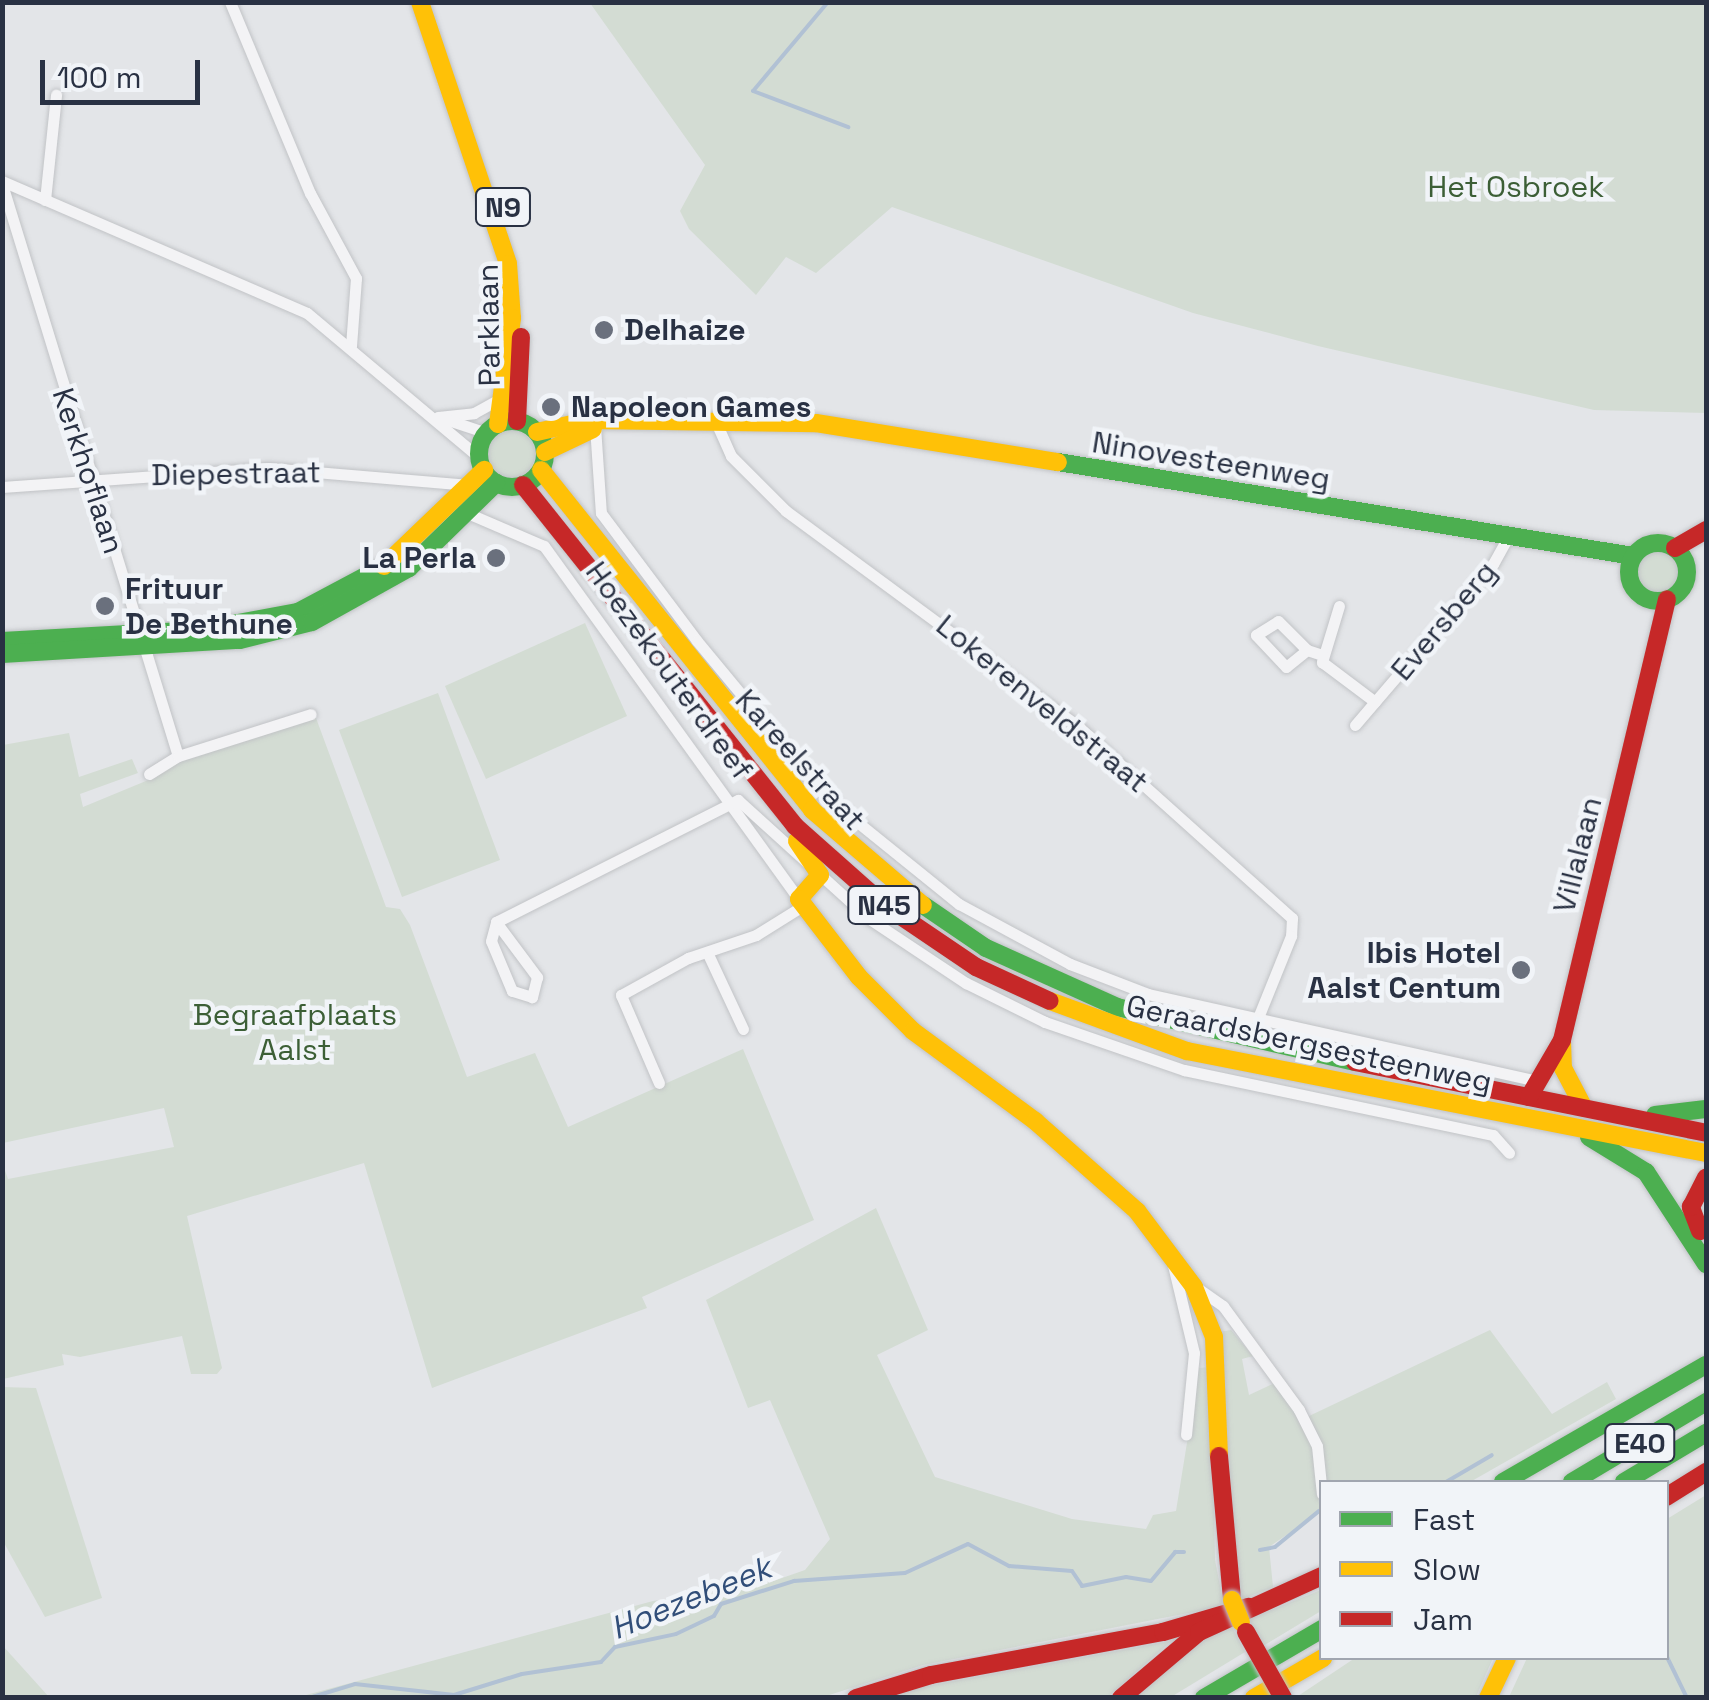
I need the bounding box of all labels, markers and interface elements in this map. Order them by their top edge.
scale bar [45,40,205,102]
text: 100 m [57,58,142,97]
park label: Het Osbroek [1428,169,1604,205]
road number: N9 [473,184,533,230]
street label: Parklaan [470,263,508,387]
place label: Delhaize [624,312,746,348]
marker: Delhaize [593,319,615,341]
street label: Kerkhoflaan [44,384,132,558]
place label: Napoleon Games [571,389,812,425]
marker: Napoleon Games [540,396,562,418]
street label: Ninovesteenweg [1090,424,1332,498]
street label: Diepestraat [151,455,321,493]
place label: La Perla [363,540,476,576]
marker: La Perla [485,547,507,569]
street label: Eversberg [1384,554,1504,688]
street label: Hoezekouterdreef [578,555,760,787]
place label: Frituur De Bethune [125,571,293,642]
marker: Frituur De Bethune [94,595,116,617]
street label: Lokerenveldstraat [929,608,1155,800]
street label: Kareelstraat [728,682,872,838]
street label: Villalaan [1546,793,1610,917]
road number: N45 [846,882,922,928]
place label: Ibis Hotel Aalst Centum [1307,935,1501,1006]
marker: Ibis Hotel Aalst Centum [1510,959,1532,981]
street label: Geraardsbergsesteenweg [1123,988,1495,1100]
park label: Begraafplaats Aalst [193,997,397,1068]
road number: E40 [1602,1420,1678,1466]
legend [1319,1480,1669,1660]
text: Fast [1413,1500,1475,1539]
water label: Hoezebeek [605,1548,777,1648]
text: Slow [1413,1550,1481,1589]
text: Jam [1413,1600,1473,1639]

